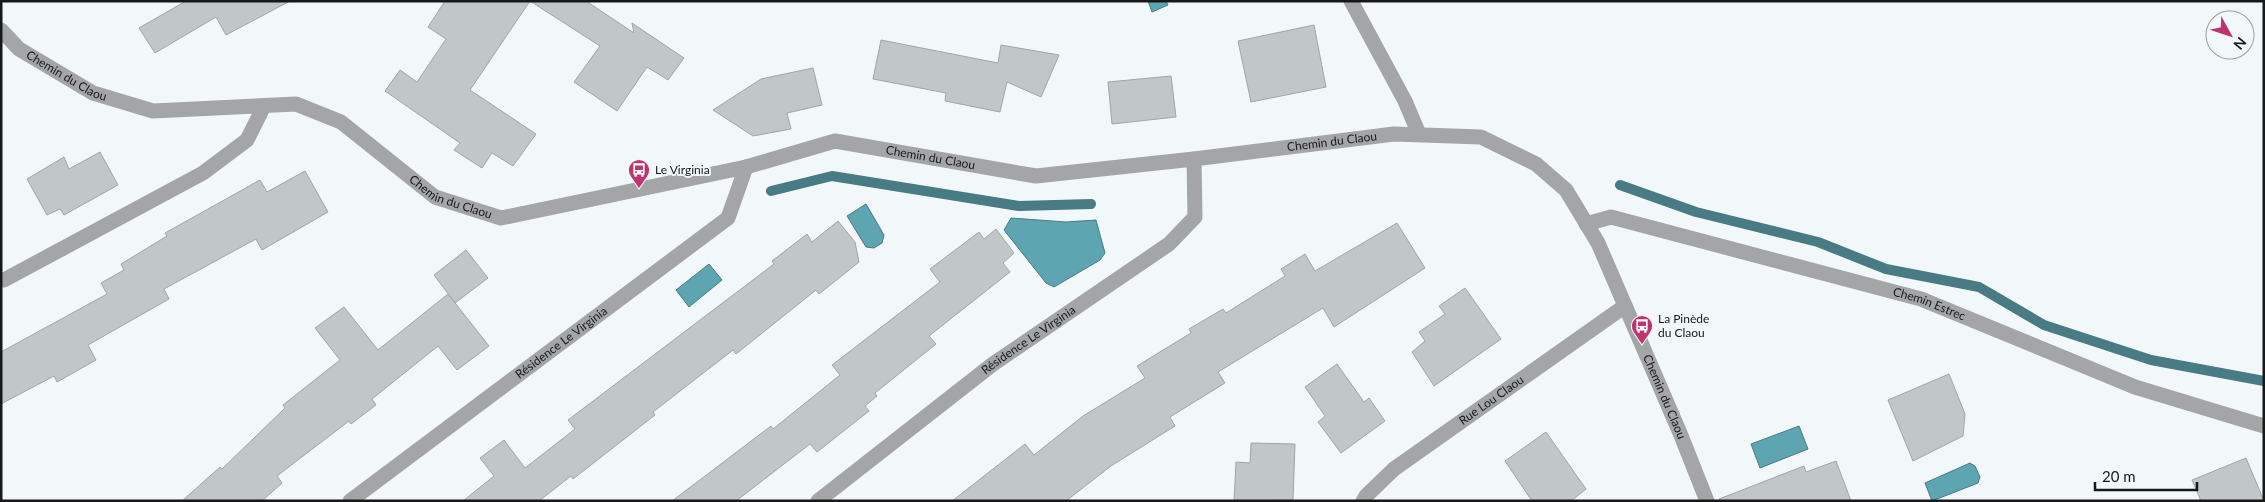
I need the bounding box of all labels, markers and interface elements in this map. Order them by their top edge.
north arrow [2205,10,2255,60]
text: N [2230,34,2250,53]
street label: Chemin du Claou [24,47,109,104]
street label: Chemin du Claou [1286,128,1378,154]
street label: Chemin du Claou [885,142,976,172]
bus stop icon: Le Virginia [627,158,651,189]
place label: Le Virginia [655,162,710,177]
street label: Chemin du Claou [406,171,494,222]
street label: Chemin Estrec [1891,284,1968,324]
street label: Résidence Le Virginia [978,302,1078,377]
street label: Résidence Le Virginia [512,303,610,382]
place label: La Pinède du Claou [1658,311,1709,340]
bus stop icon: La Pinède du Claou [1630,314,1654,345]
street label: Chemin du Claou [1640,352,1690,441]
street label: Rue Lou Claou [1456,372,1527,428]
scale bar [2095,460,2198,492]
text: 20 m [2102,467,2136,485]

